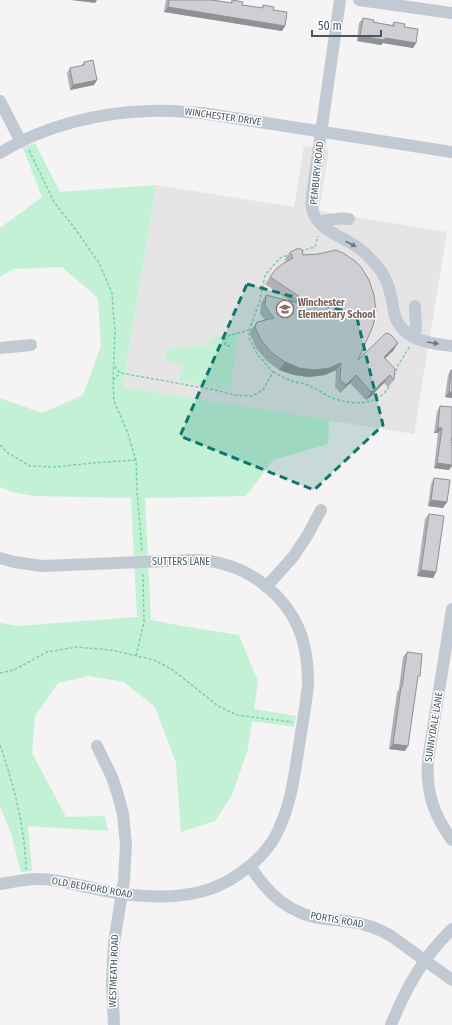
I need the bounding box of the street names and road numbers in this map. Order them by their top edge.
street label: WINCHESTER DRIVE [184,106,262,128]
street label: PEMBURY ROAD [308,141,326,205]
street label: SUTTERS LANE [152,556,210,568]
street label: SUNNYDALE LANE [423,691,446,763]
street label: OLD BEDFORD ROAD [51,875,133,901]
street label: PORTIS ROAD [309,909,365,931]
street label: WESTMEATH ROAD [107,934,121,1008]

